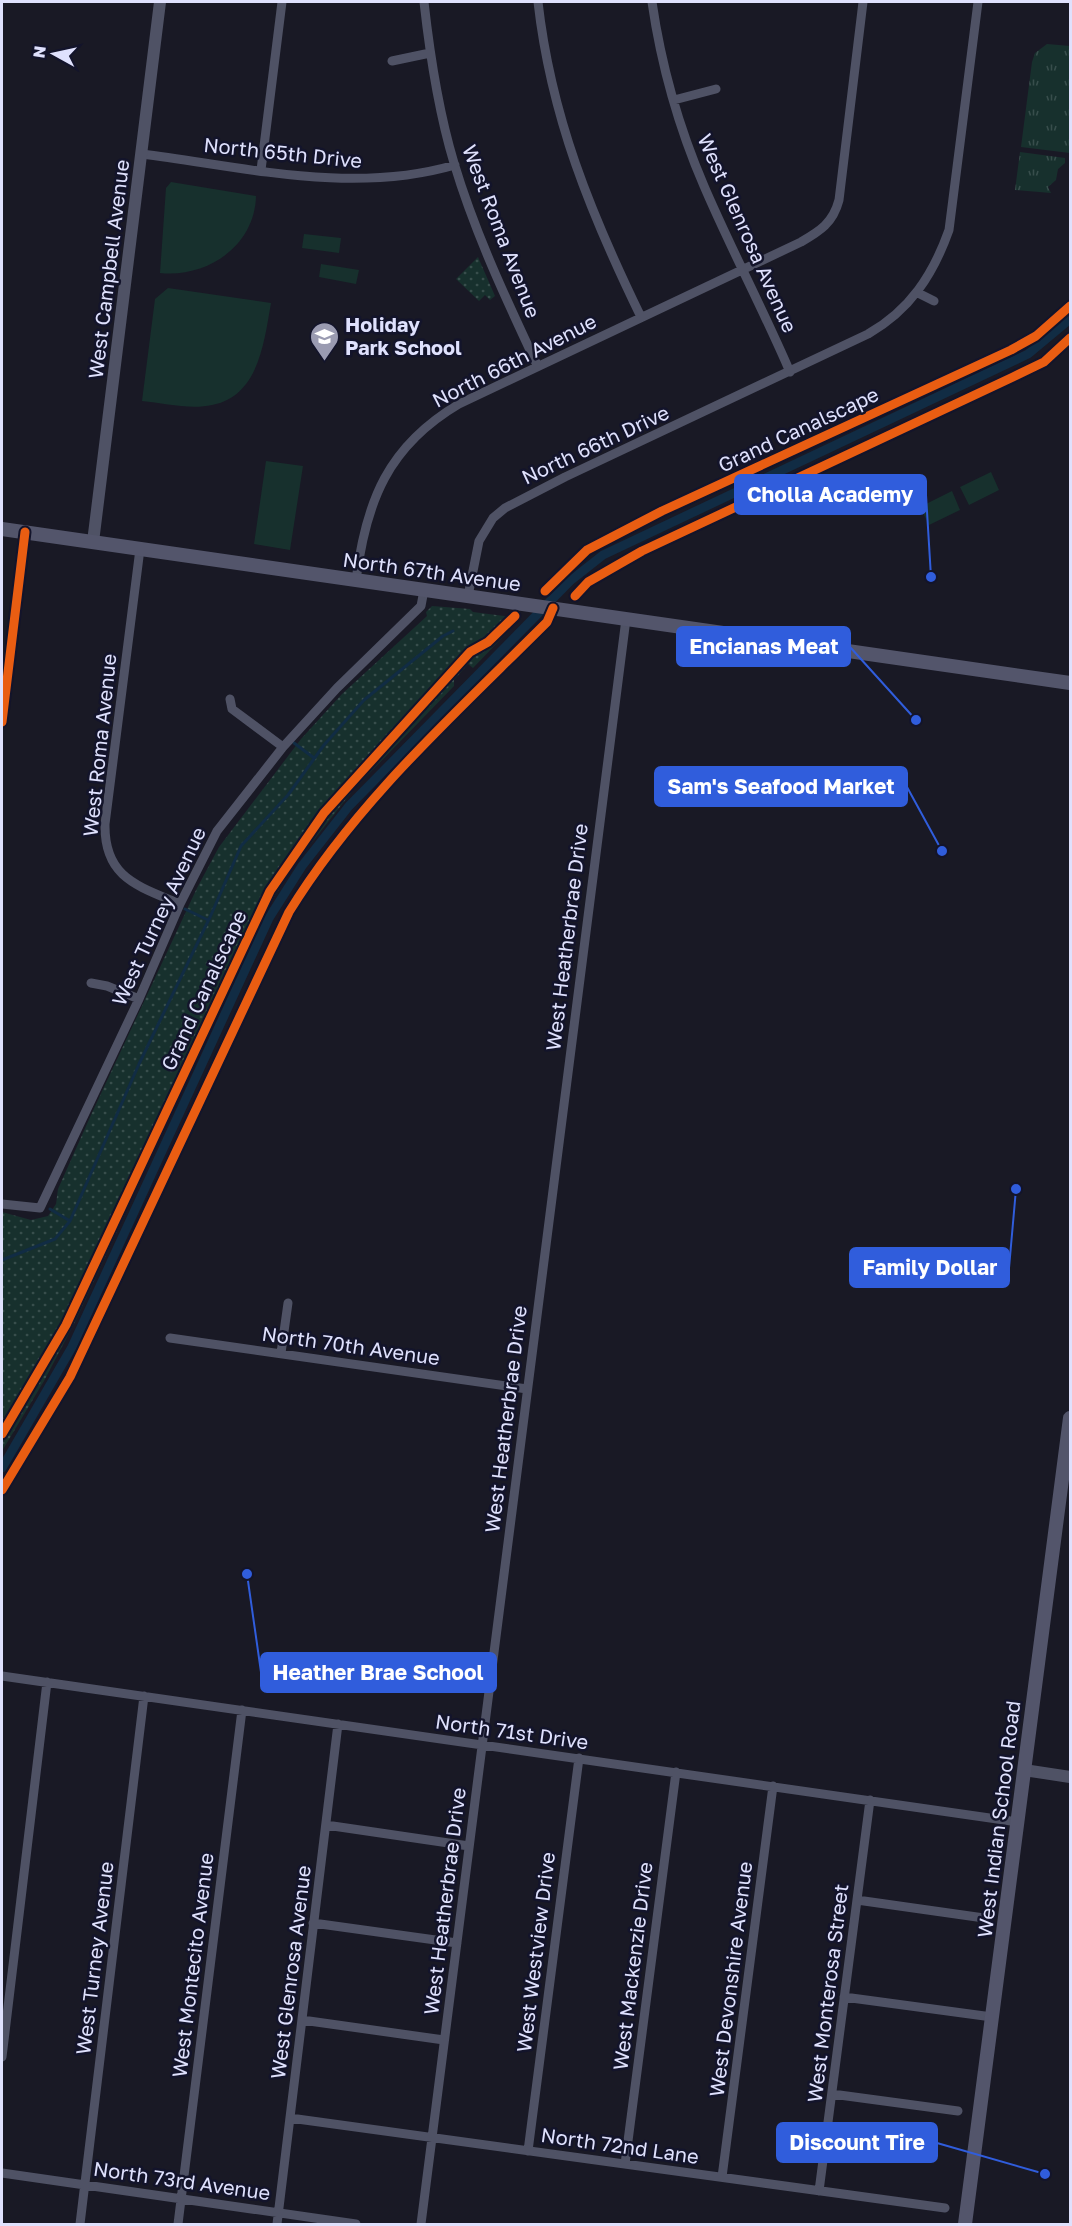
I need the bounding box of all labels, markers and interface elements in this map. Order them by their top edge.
north arrow [24,24,84,84]
text: N [28,44,50,59]
street label: West Glenrosa Avenue [693,130,803,336]
street label: North 65th Drive [203,132,363,172]
street label: West Roma Avenue [458,141,546,321]
street label: West Campbell Avenue [83,158,133,380]
street label: North 66th Avenue [428,308,600,412]
place label: Holiday Park School [345,312,462,359]
school or university icon: Holiday Park School [308,320,340,362]
street label: Grand Canalscape [714,381,882,477]
street label: North 66th Drive [518,399,672,489]
callout: Cholla Academy [735,475,926,514]
text: Cholla Academy [747,481,914,507]
street label: North 67th Avenue [342,547,522,595]
callout: Encianas Meat [677,627,850,666]
text: Encianas Meat [689,633,839,659]
street label: West Roma Avenue [77,652,121,838]
callout: Sam's Seafood Market [655,767,907,806]
text: Sam's Seafood Market [667,773,895,799]
street label: West Heatherbrae Drive [540,822,592,1052]
street label: West Turney Avenue [106,823,210,1009]
street label: Grand Canalscape [155,906,251,1074]
callout: Family Dollar [850,1248,1009,1287]
text: Family Dollar [863,1254,997,1280]
street label: West Heatherbrae Drive [479,1304,531,1534]
street label: North 70th Avenue [260,1321,442,1369]
callout: Heather Brae School [261,1653,496,1692]
text: Heather Brae School [272,1659,484,1685]
street label: West Indian School Road [972,1699,1024,1939]
street label: North 71st Drive [434,1708,590,1754]
street label: West Heatherbrae Drive [418,1786,470,2016]
street label: West Montecito Avenue [166,1851,218,2079]
street label: West Westview Drive [511,1851,559,2053]
street label: West Turney Avenue [70,1860,118,2056]
street label: West Devonshire Avenue [704,1860,756,2098]
street label: West Mackenzie Drive [607,1861,657,2071]
street label: West Glenrosa Avenue [265,1864,315,2080]
street label: West Monterosa Street [802,1882,852,2104]
street label: North 72nd Lane [539,2122,701,2168]
callout: Discount Tire [777,2123,937,2162]
text: Discount Tire [789,2129,925,2155]
street label: North 73rd Avenue [92,2156,272,2204]

